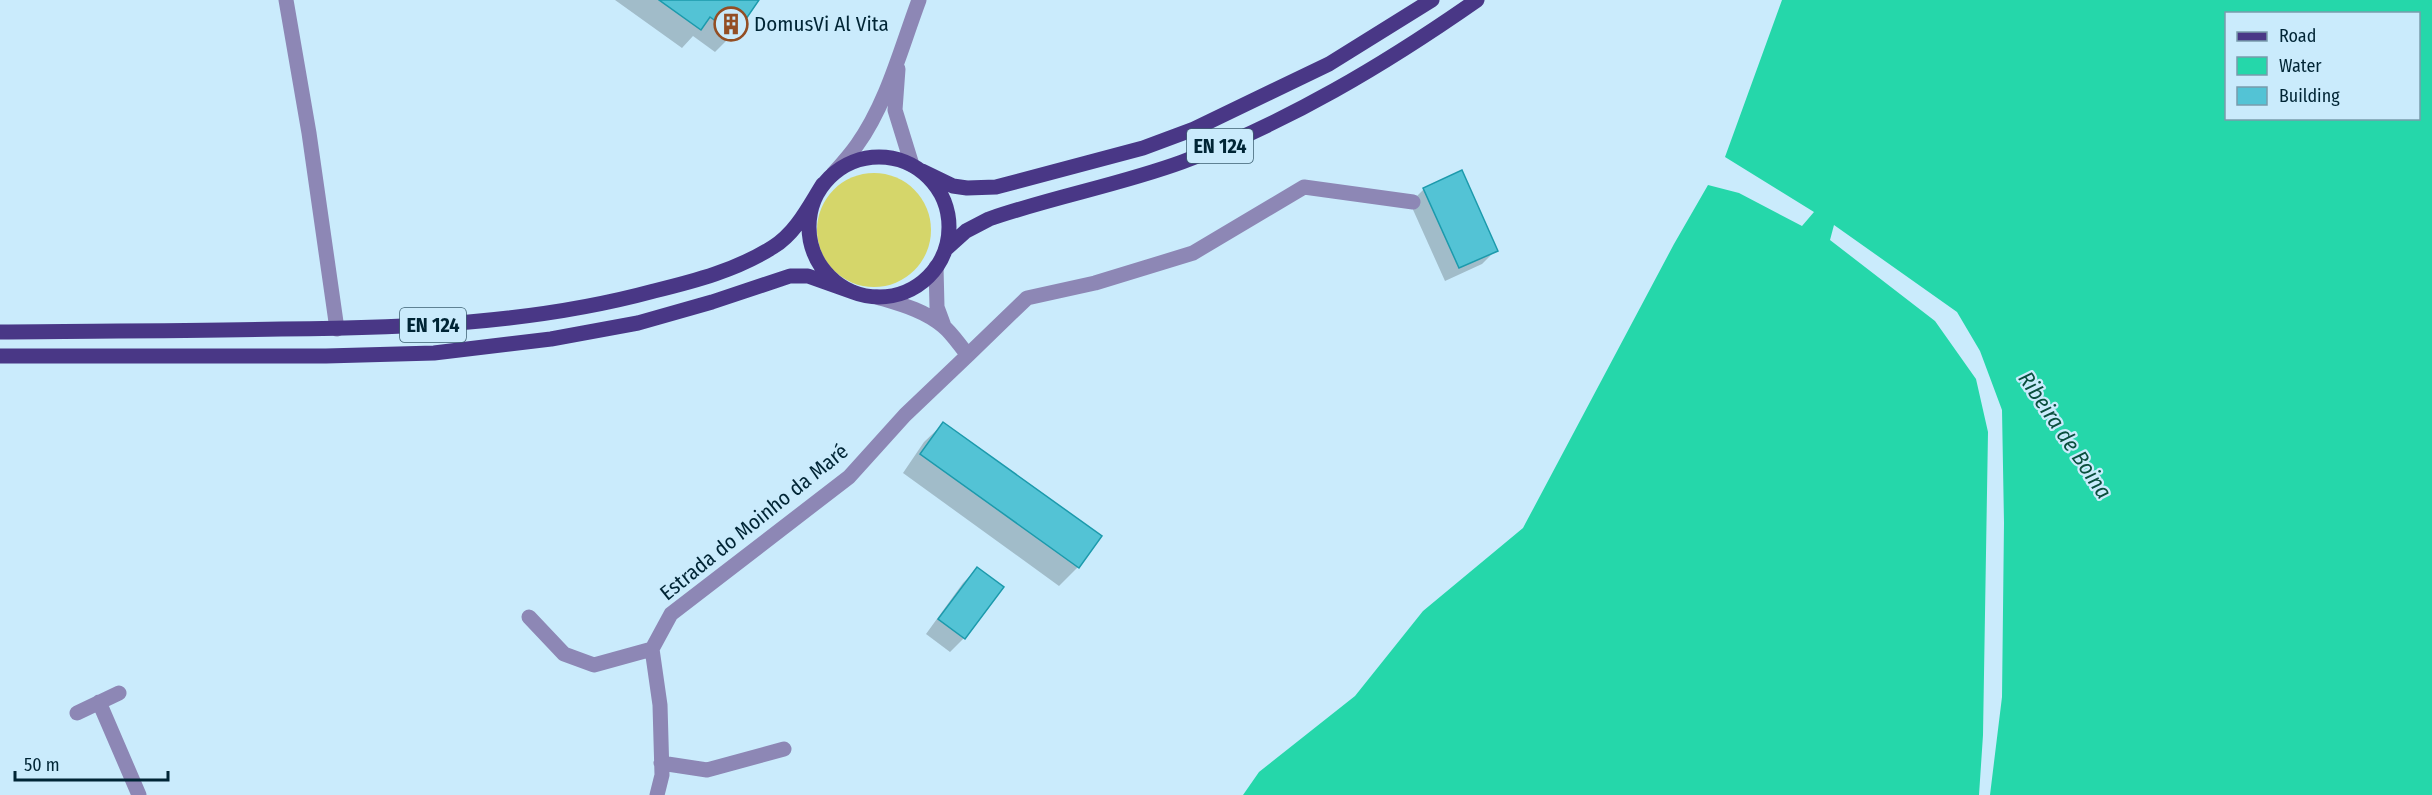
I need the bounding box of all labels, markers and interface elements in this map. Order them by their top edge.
building icon: DomusVi Al Vita [713,6,749,42]
place label: DomusVi Al Vita [754,11,889,37]
legend [2225,12,2420,120]
text: Road [2279,25,2316,47]
text: Water [2279,55,2322,77]
text: Building [2279,85,2340,107]
road number: EN 124 [1187,129,1253,163]
road number: EN 124 [400,308,466,342]
water label: Ribeira de Boina [2012,366,2118,504]
street label: Estrada do Moinho da Maré [655,438,853,606]
scale bar [15,744,168,782]
text: 50 m [24,754,60,776]

